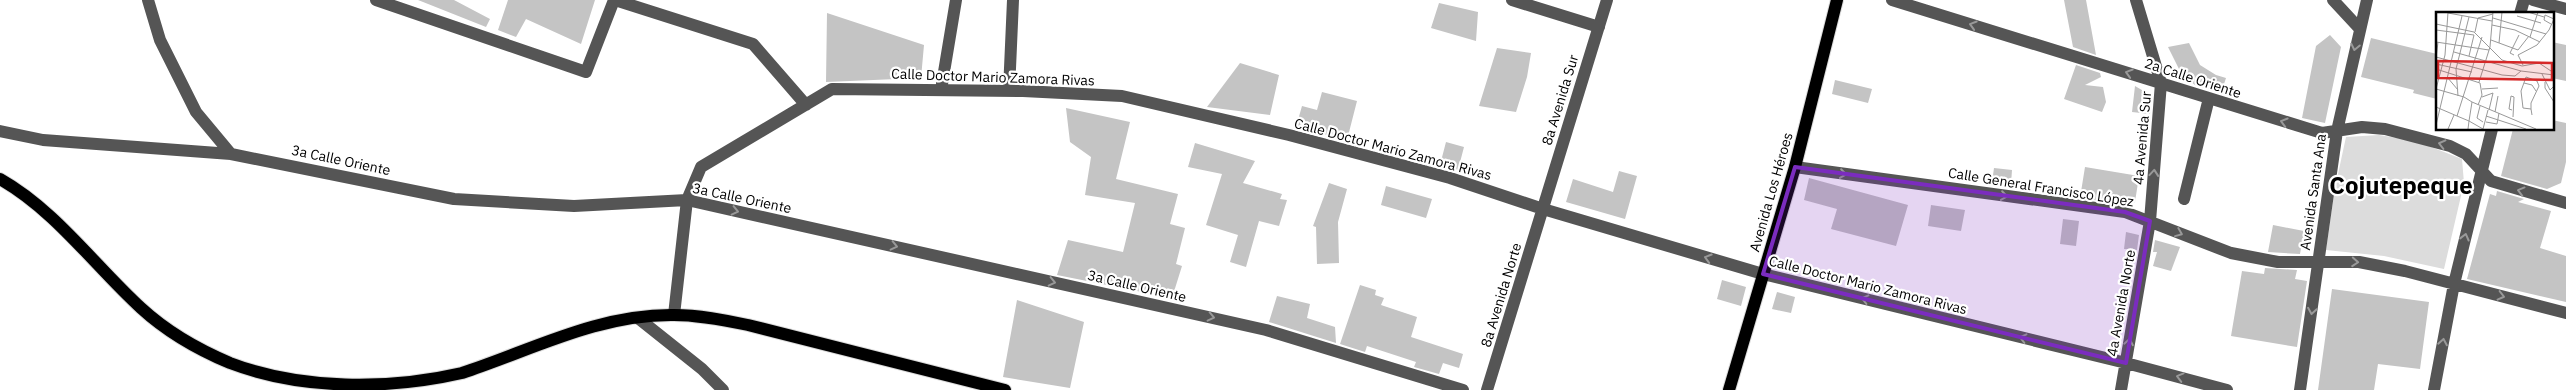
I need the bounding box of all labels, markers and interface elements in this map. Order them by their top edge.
inset map [2436,12,2554,130]
one-way arrow [1970,21,1978,31]
one-way arrow [2350,43,2361,52]
street label: 8a Avenida Sur [1538,52,1582,148]
street label: 2a Calle Oriente [2142,54,2244,102]
street label: Calle Doctor Mario Zamora Rivas [891,64,1095,90]
one-way arrow [2125,68,2133,78]
street label: 4a Avenida Sur [2129,90,2155,186]
street label: Calle Doctor Mario Zamora Rivas [1292,114,1494,184]
one-way arrow [2280,117,2288,127]
street label: Avenida Los Héroes [1745,130,1797,254]
street label: Avenida Santa Ana [2296,132,2330,251]
one-way arrow [2438,139,2447,149]
street label: 3a Calle Oriente [290,141,392,179]
street label: Calle General Francisco López [1947,163,2136,211]
one-way arrow [1839,168,1848,178]
one-way arrow [2148,168,2159,176]
district label: Cojutepeque [2329,169,2473,201]
street label: 3a Calle Oriente [691,179,793,217]
one-way arrow [2518,186,2526,196]
one-way arrow [2000,190,2009,200]
one-way arrow [731,205,740,216]
one-way arrow [2175,227,2183,237]
one-way arrow [2459,232,2470,241]
street label: 8a Avenida Norte [1477,240,1526,349]
one-way arrow [889,241,898,251]
street label: 4a Avenida Norte [2103,248,2139,358]
street label: Calle Doctor Mario Zamora Rivas [1767,252,1969,318]
one-way arrow [1704,253,1712,263]
one-way arrow [2351,257,2359,268]
street label: 3a Calle Oriente [1086,266,1188,306]
one-way arrow [1048,276,1057,287]
one-way arrow [2496,290,2505,301]
one-way arrow [1860,294,1869,305]
one-way arrow [2307,307,2318,315]
one-way arrow [1206,311,1215,322]
one-way arrow [2018,333,2027,344]
one-way arrow [2124,338,2134,346]
one-way arrow [2437,338,2447,346]
one-way arrow [2177,373,2185,383]

